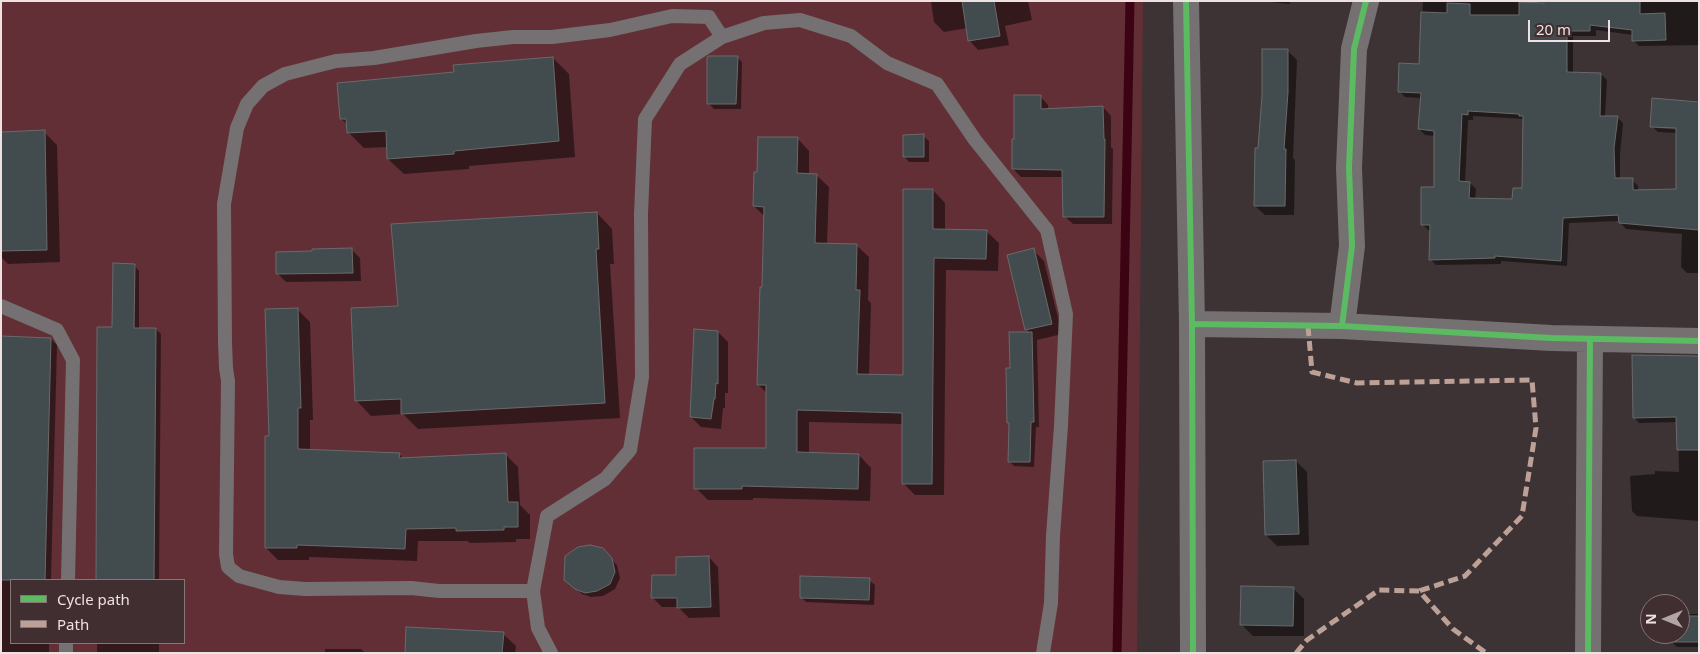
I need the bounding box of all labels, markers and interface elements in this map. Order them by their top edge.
scale bar [1530,10,1612,42]
text: 20 m [1536,19,1571,39]
legend [10,579,185,644]
text: Cycle path [57,589,130,609]
north arrow [1640,594,1690,644]
text: N [1641,613,1660,625]
text: Path [57,614,89,634]

